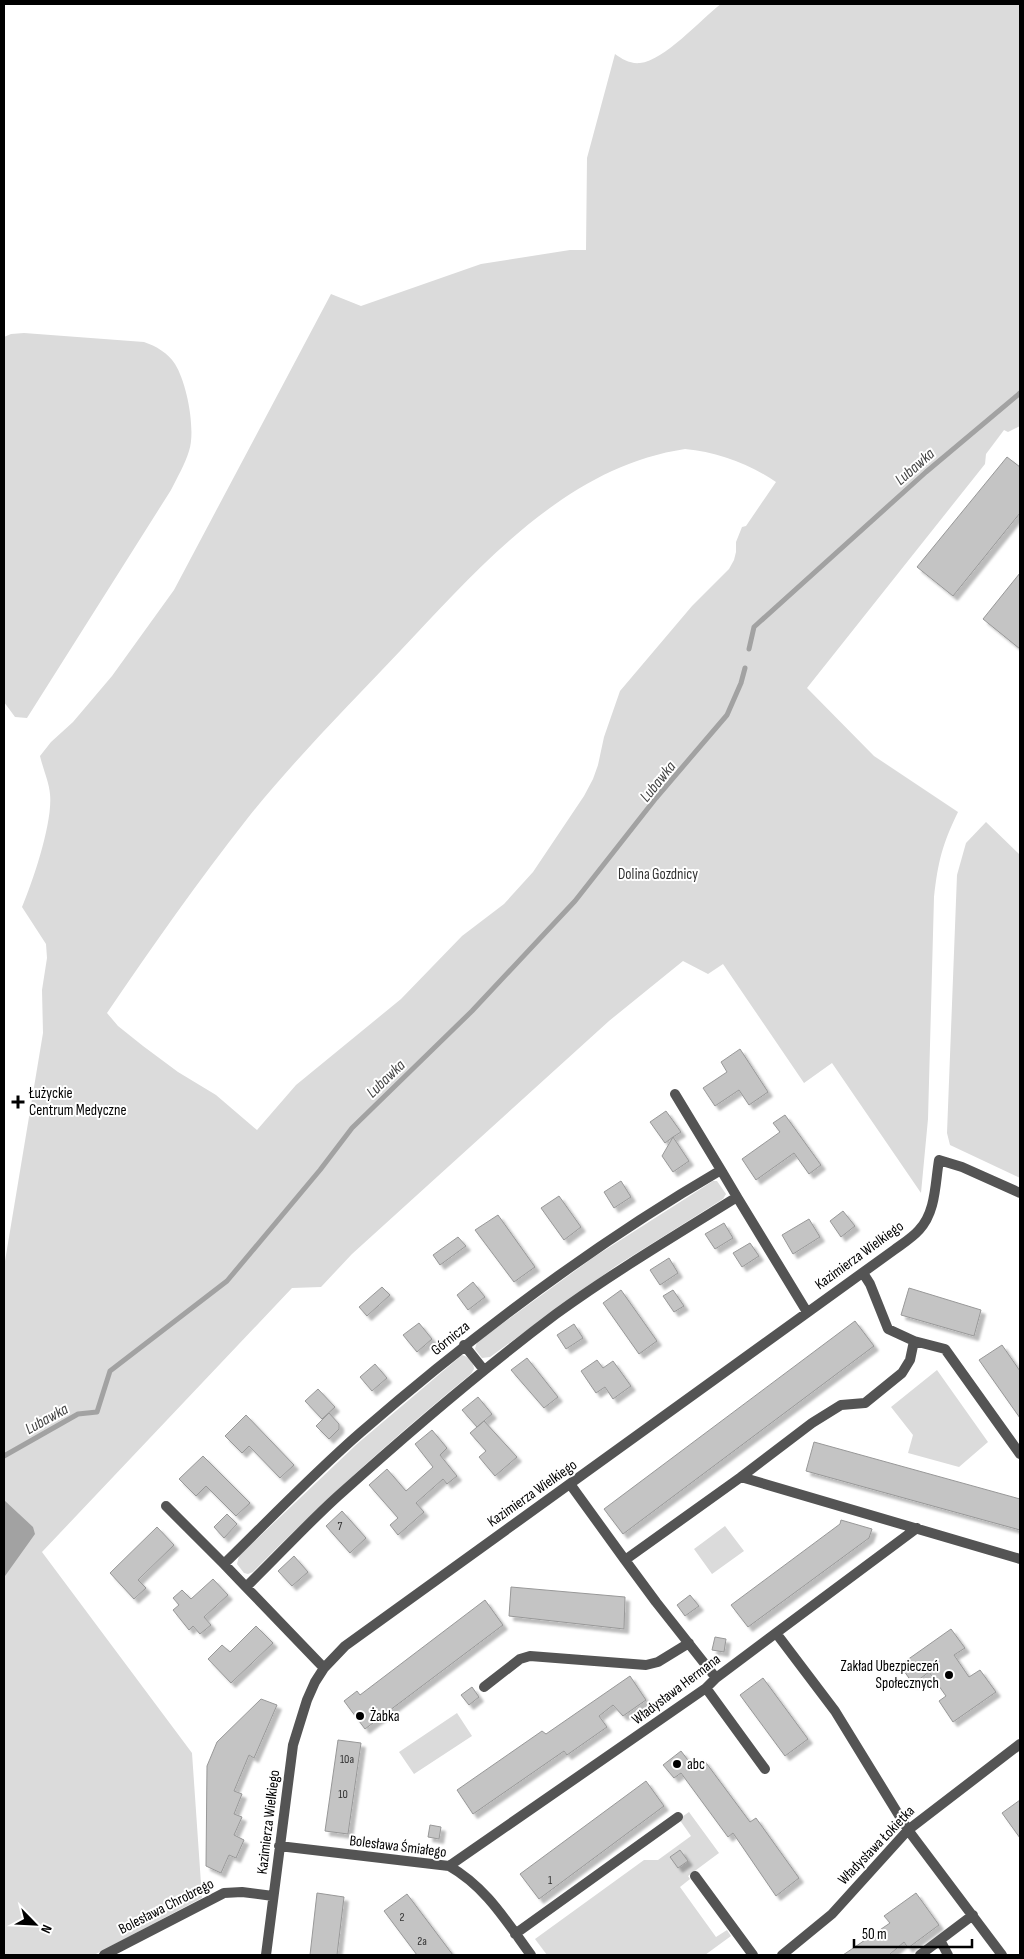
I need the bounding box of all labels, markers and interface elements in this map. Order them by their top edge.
water label: Lubawka [891,444,939,490]
water label: Lubawka [636,758,680,806]
park label: Dolina Gozdnicy [618,865,698,884]
water label: Lubawka [363,1056,410,1102]
place label: Łużyckie Centrum Medyczne [28,1084,126,1120]
marker: Łużyckie Centrum Medyczne [11,1095,25,1109]
street label: Kazimierza Wielkiego [811,1217,907,1294]
street label: Górnicza [427,1317,474,1360]
water label: Lubawka [22,1400,72,1439]
street label: Kazimierza Wielkiego [484,1456,581,1531]
house number: 7 [338,1519,343,1534]
street label: Władysława Hermana [628,1650,725,1729]
place label: Zakład Ubezpieczeń Społecznych [841,1657,939,1693]
marker: Zakład Ubezpieczeń Społecznych [943,1669,955,1681]
place label: Żabka [370,1707,400,1726]
marker: Żabka [354,1710,366,1722]
house number: 10a [340,1752,354,1767]
place label: abc [687,1755,705,1774]
marker: abc [671,1758,683,1770]
street label: Kazimierza Wielkiego [253,1769,284,1875]
house number: 10 [338,1787,348,1802]
street label: Władysława Łokietka [834,1802,919,1889]
street label: Bolesława Śmiałego [348,1831,448,1862]
house number: 1 [548,1873,553,1888]
street label: Bolesława Chrobrego [115,1874,217,1939]
north arrow [10,1899,60,1949]
house number: 2 [400,1910,405,1925]
scale bar [854,1916,972,1948]
text: N [37,1922,56,1936]
text: 50 m [862,1925,887,1944]
house number: 2a [417,1934,427,1949]

